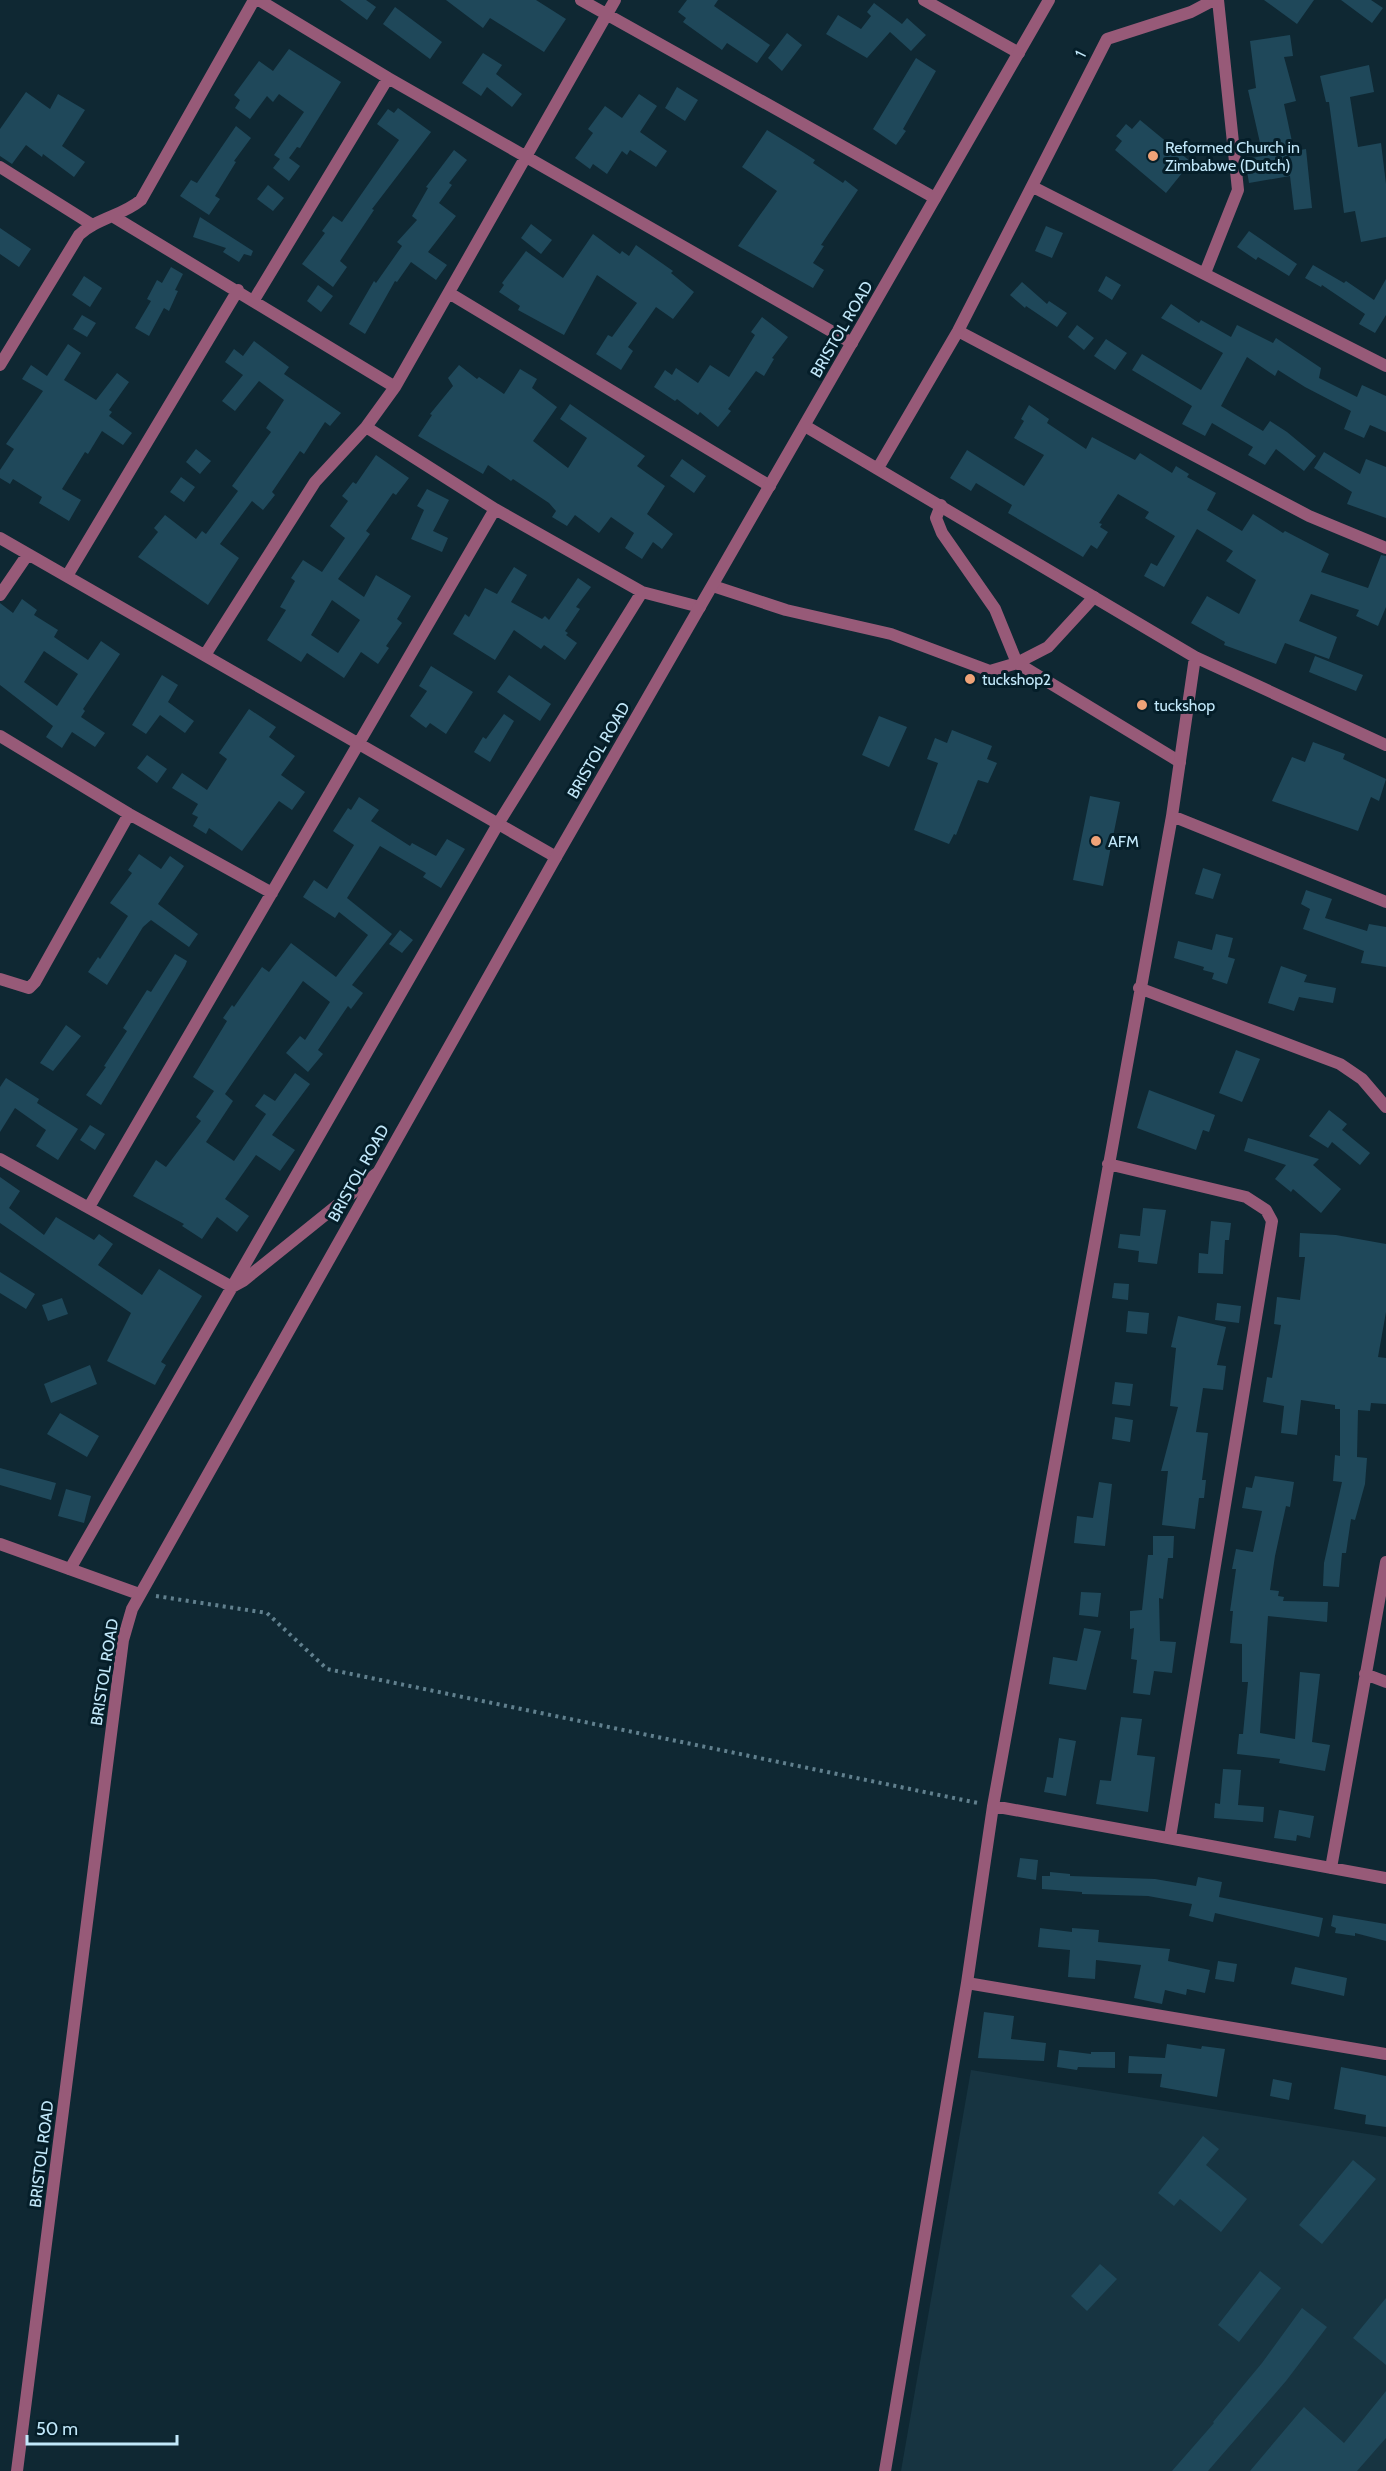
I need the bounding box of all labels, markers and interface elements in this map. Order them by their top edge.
street label: 1 [1071,48,1090,61]
place label: Reformed Church in Zimbabwe (Dutch) [1165,138,1300,175]
marker: Reformed Church in Zimbabwe (Dutch) [1146,149,1160,163]
street label: BRISTOL ROAD [806,278,877,381]
place label: tuckshop2 [982,670,1051,689]
marker: tuckshop2 [963,672,977,686]
place label: tuckshop [1154,696,1215,715]
marker: tuckshop [1135,698,1149,712]
street label: BRISTOL ROAD [563,699,634,802]
place label: AFM [1108,832,1139,851]
marker: AFM [1089,834,1103,848]
street label: BRISTOL ROAD [324,1121,393,1225]
street label: BRISTOL ROAD [87,1617,122,1727]
street label: BRISTOL ROAD [25,2099,58,2209]
scale bar [27,2408,177,2446]
text: 50 m [36,2418,78,2440]

